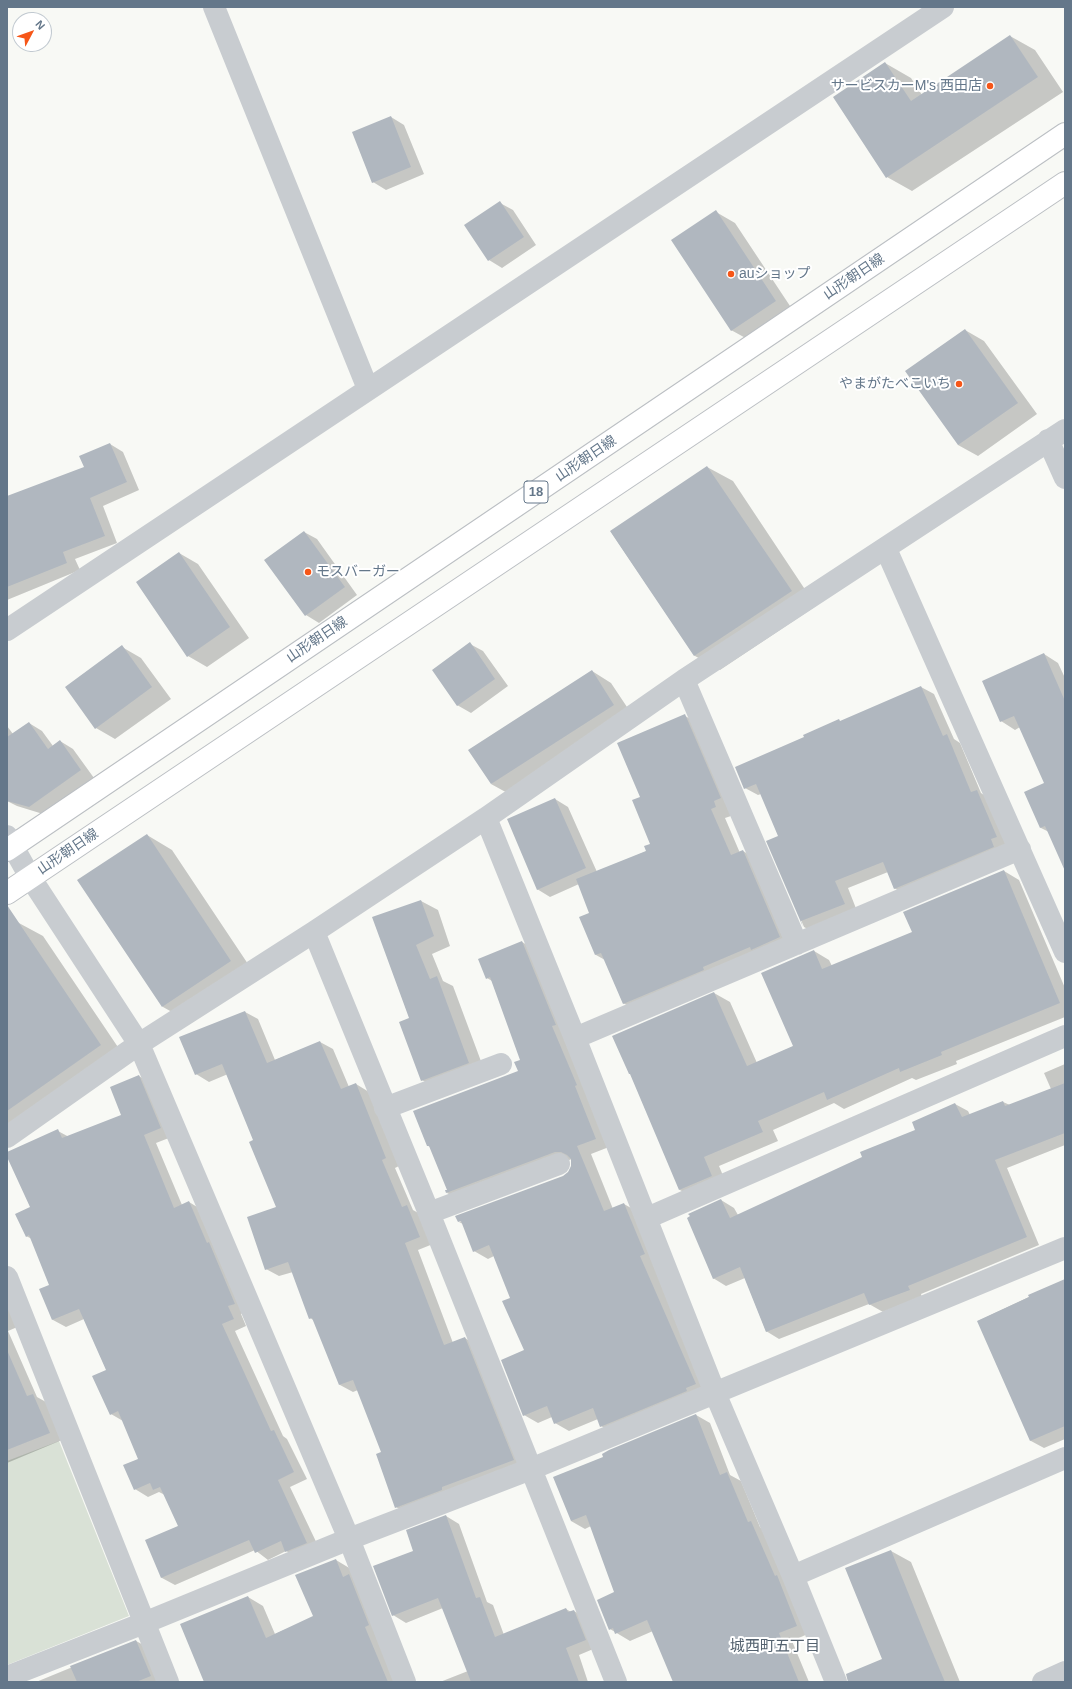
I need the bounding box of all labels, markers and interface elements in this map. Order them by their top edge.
north arrow [12,12,52,52]
text: N [33,18,47,32]
place label: サービスカーM's 西田店 [831,78,982,94]
marker: サービスカーM's 西田店 [985,81,995,91]
street label: 山形朝日線 [820,250,888,304]
place label: auショップ [739,266,811,282]
marker: auショップ [726,269,736,279]
place label: やまがたべこいち [839,376,951,392]
marker: やまがたべこいち [954,379,964,389]
street label: 山形朝日線 [552,432,620,486]
road number: 18 [524,481,548,503]
place label: モスバーガー [316,564,400,580]
marker: モスバーガー [303,567,313,577]
street label: 山形朝日線 [283,613,351,667]
street label: 山形朝日線 [34,825,102,879]
district label: 城西町五丁目 [730,1638,820,1656]

